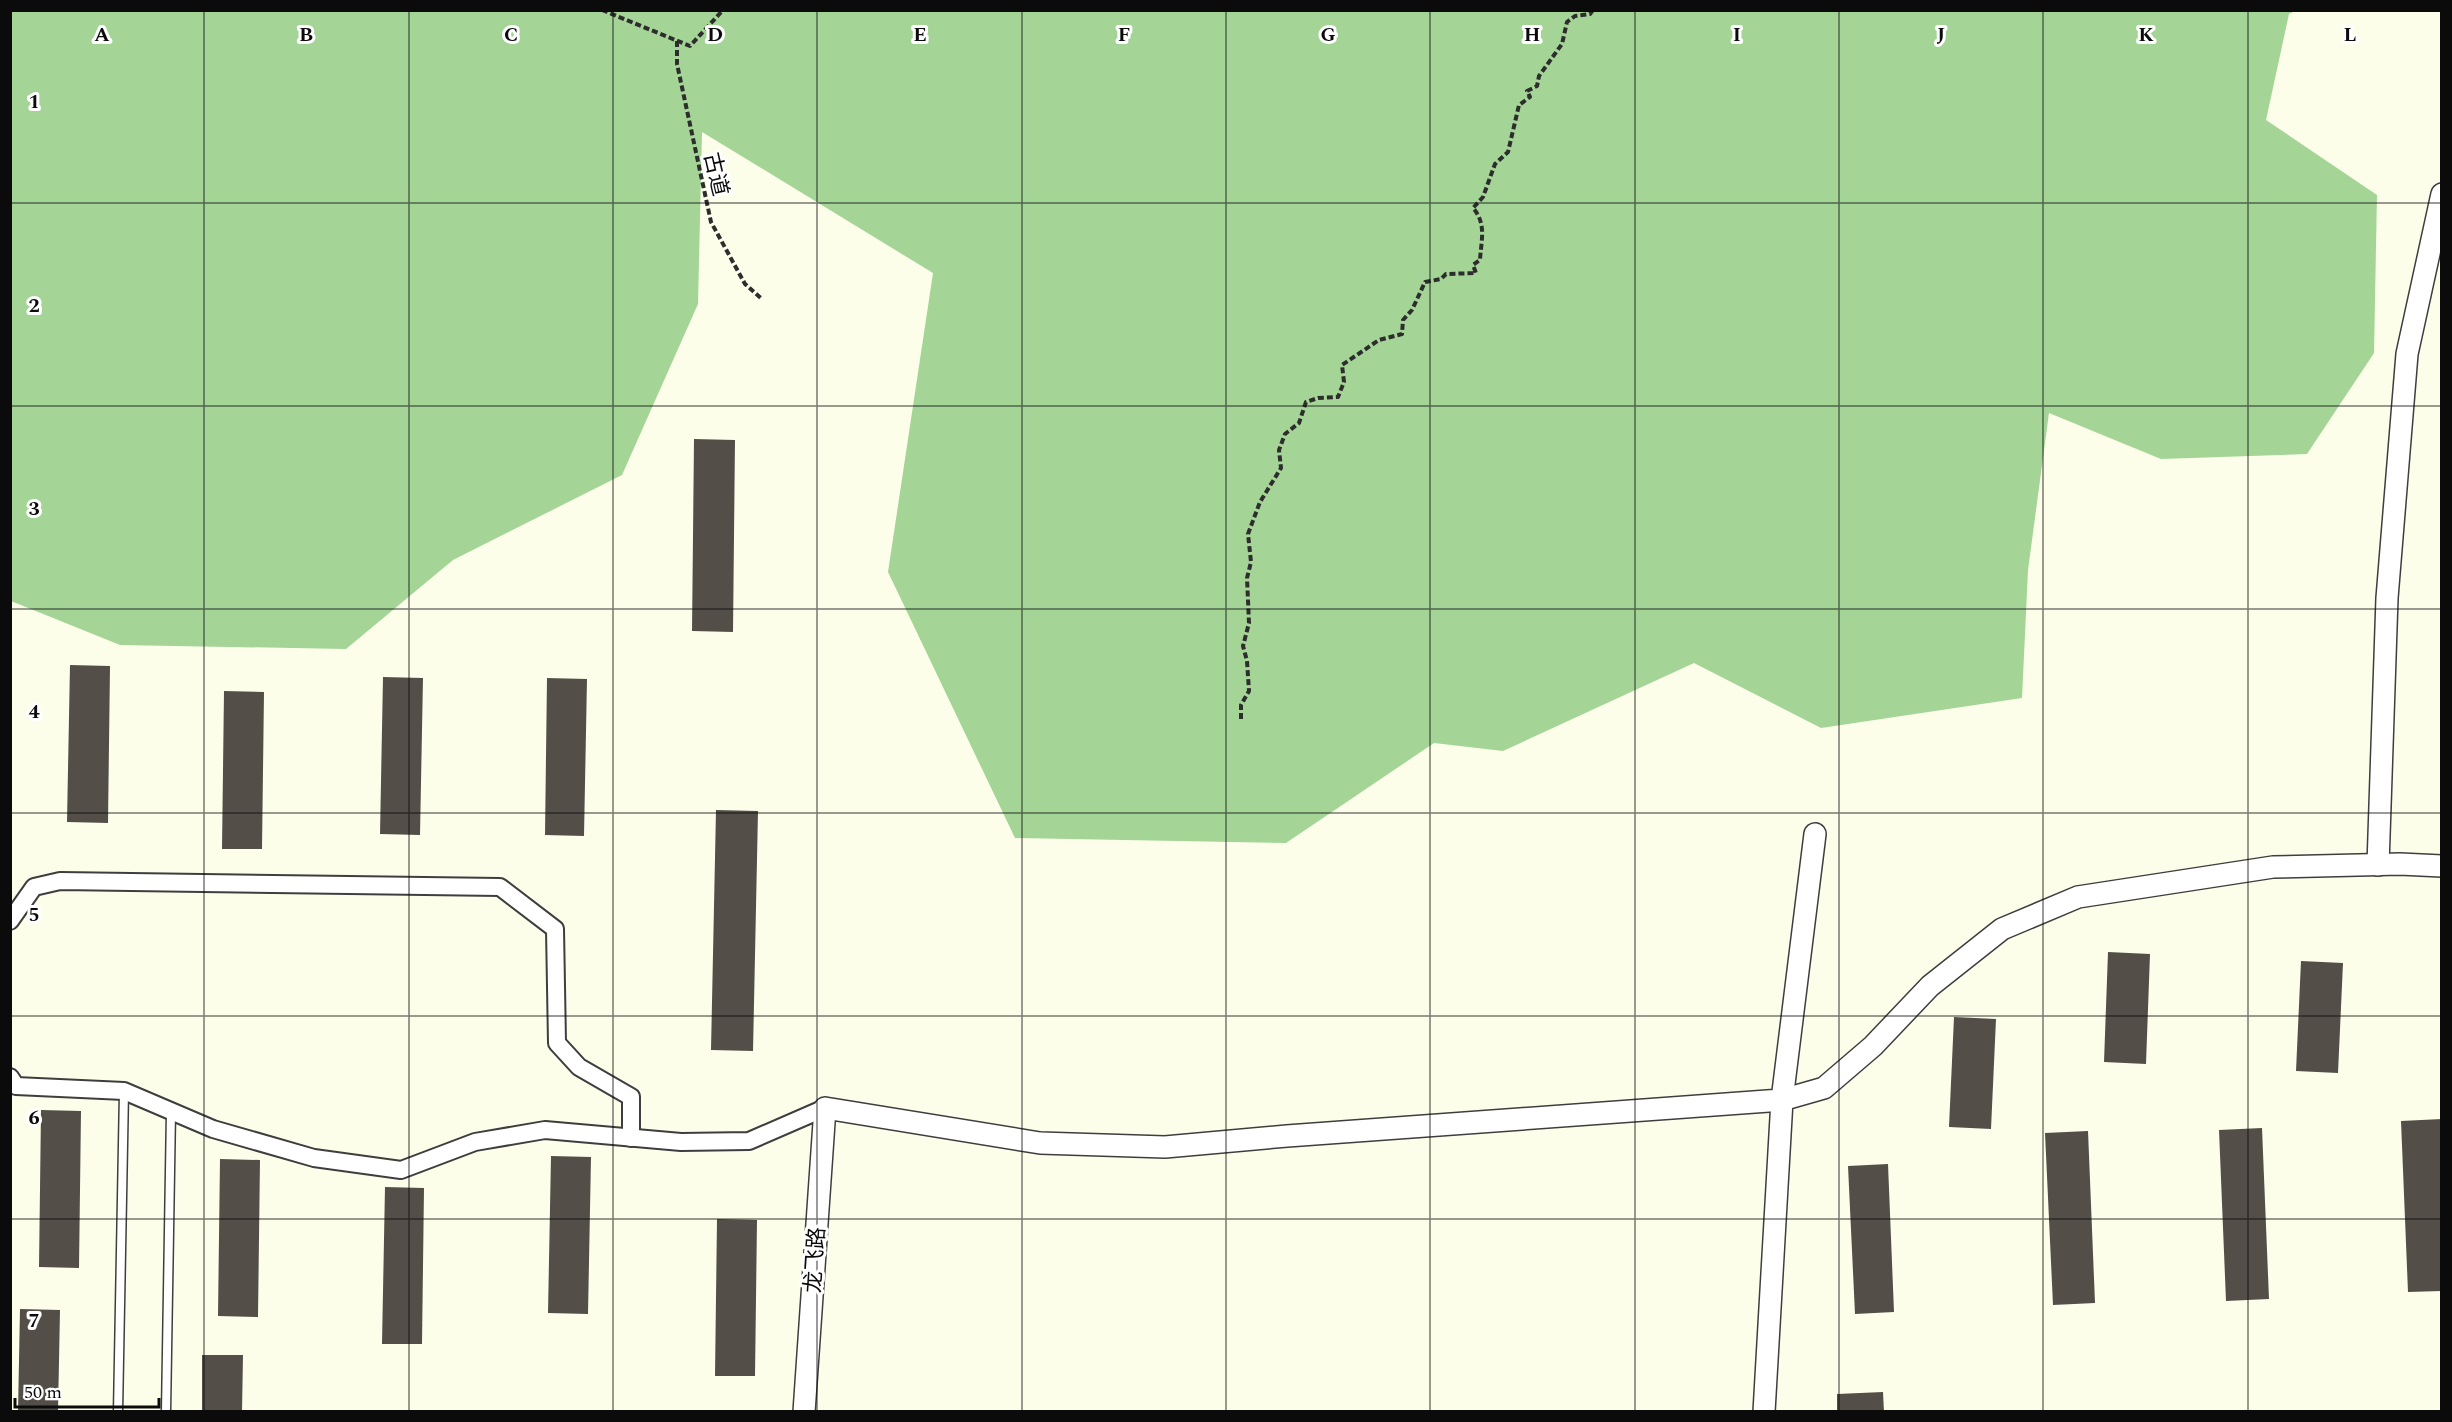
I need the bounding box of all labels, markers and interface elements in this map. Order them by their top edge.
text: A [94,20,110,50]
text: B [299,20,313,50]
text: C [504,20,518,50]
text: D [707,20,723,50]
text: E [913,20,927,50]
text: F [1118,20,1130,50]
text: G [1320,20,1336,50]
text: H [1524,20,1540,50]
text: I [1733,20,1741,50]
text: J [1937,20,1945,50]
text: K [2138,20,2154,50]
text: L [2344,20,2356,50]
text: 1 [28,87,40,117]
street label: 古道 [695,149,737,199]
text: 2 [28,291,40,321]
text: 3 [28,494,40,524]
text: 4 [28,697,40,727]
text: 5 [28,900,40,930]
text: 6 [28,1103,40,1133]
street label: 龙飞路 [797,1226,834,1294]
text: 7 [28,1306,40,1336]
scale bar [15,1371,159,1409]
text: 50 m [24,1379,62,1406]

